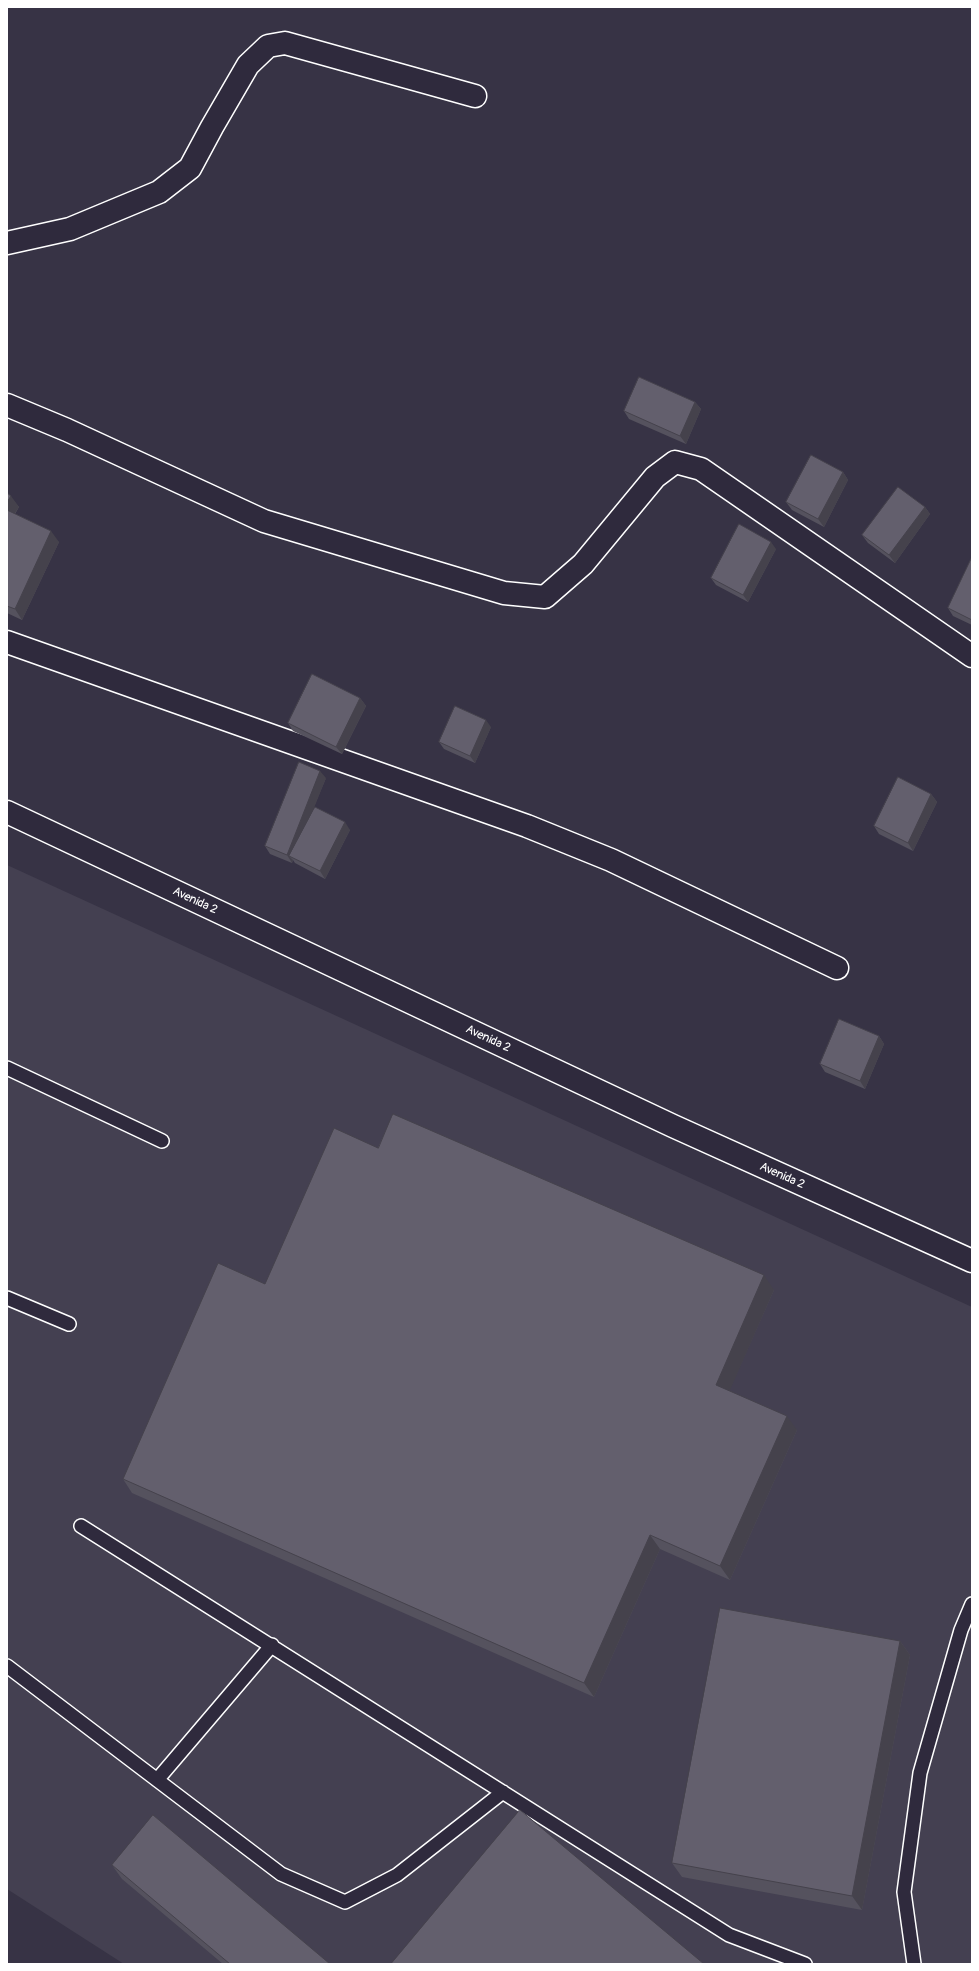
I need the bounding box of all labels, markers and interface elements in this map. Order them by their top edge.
street label: Avenida 2 [170,884,220,918]
street label: Avenida 2 [463,1022,513,1056]
street label: Avenida 2 [757,1160,807,1192]

